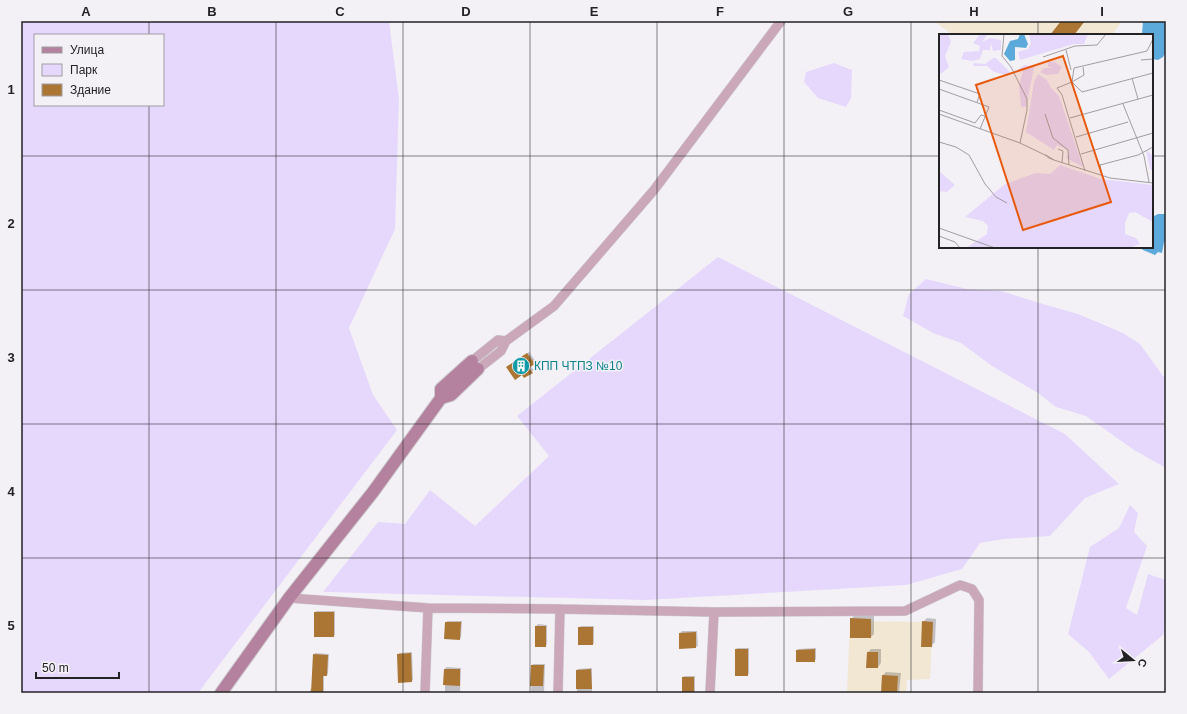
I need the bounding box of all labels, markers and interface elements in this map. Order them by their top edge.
text: A [81,4,91,19]
text: B [207,4,217,19]
text: C [335,4,345,19]
text: D [461,4,471,19]
text: E [590,4,599,19]
text: F [716,4,724,19]
text: G [843,4,853,19]
text: H [969,4,979,19]
text: I [1100,4,1104,19]
legend [34,34,164,106]
inset map [939,34,1153,248]
text: Улица [70,43,104,57]
text: Парк [70,63,98,77]
text: 1 [7,82,15,97]
text: Здание [70,83,111,97]
text: 2 [7,216,15,231]
text: 3 [7,350,15,365]
building icon: КПП ЧТПЗ №10 [511,356,531,376]
place label: КПП ЧТПЗ №10 [534,359,623,373]
text: 4 [7,484,15,499]
text: 5 [7,618,15,633]
north arrow [1113,640,1153,680]
scale bar [36,654,119,680]
text: С [1136,657,1149,669]
text: 50 m [42,661,69,675]

